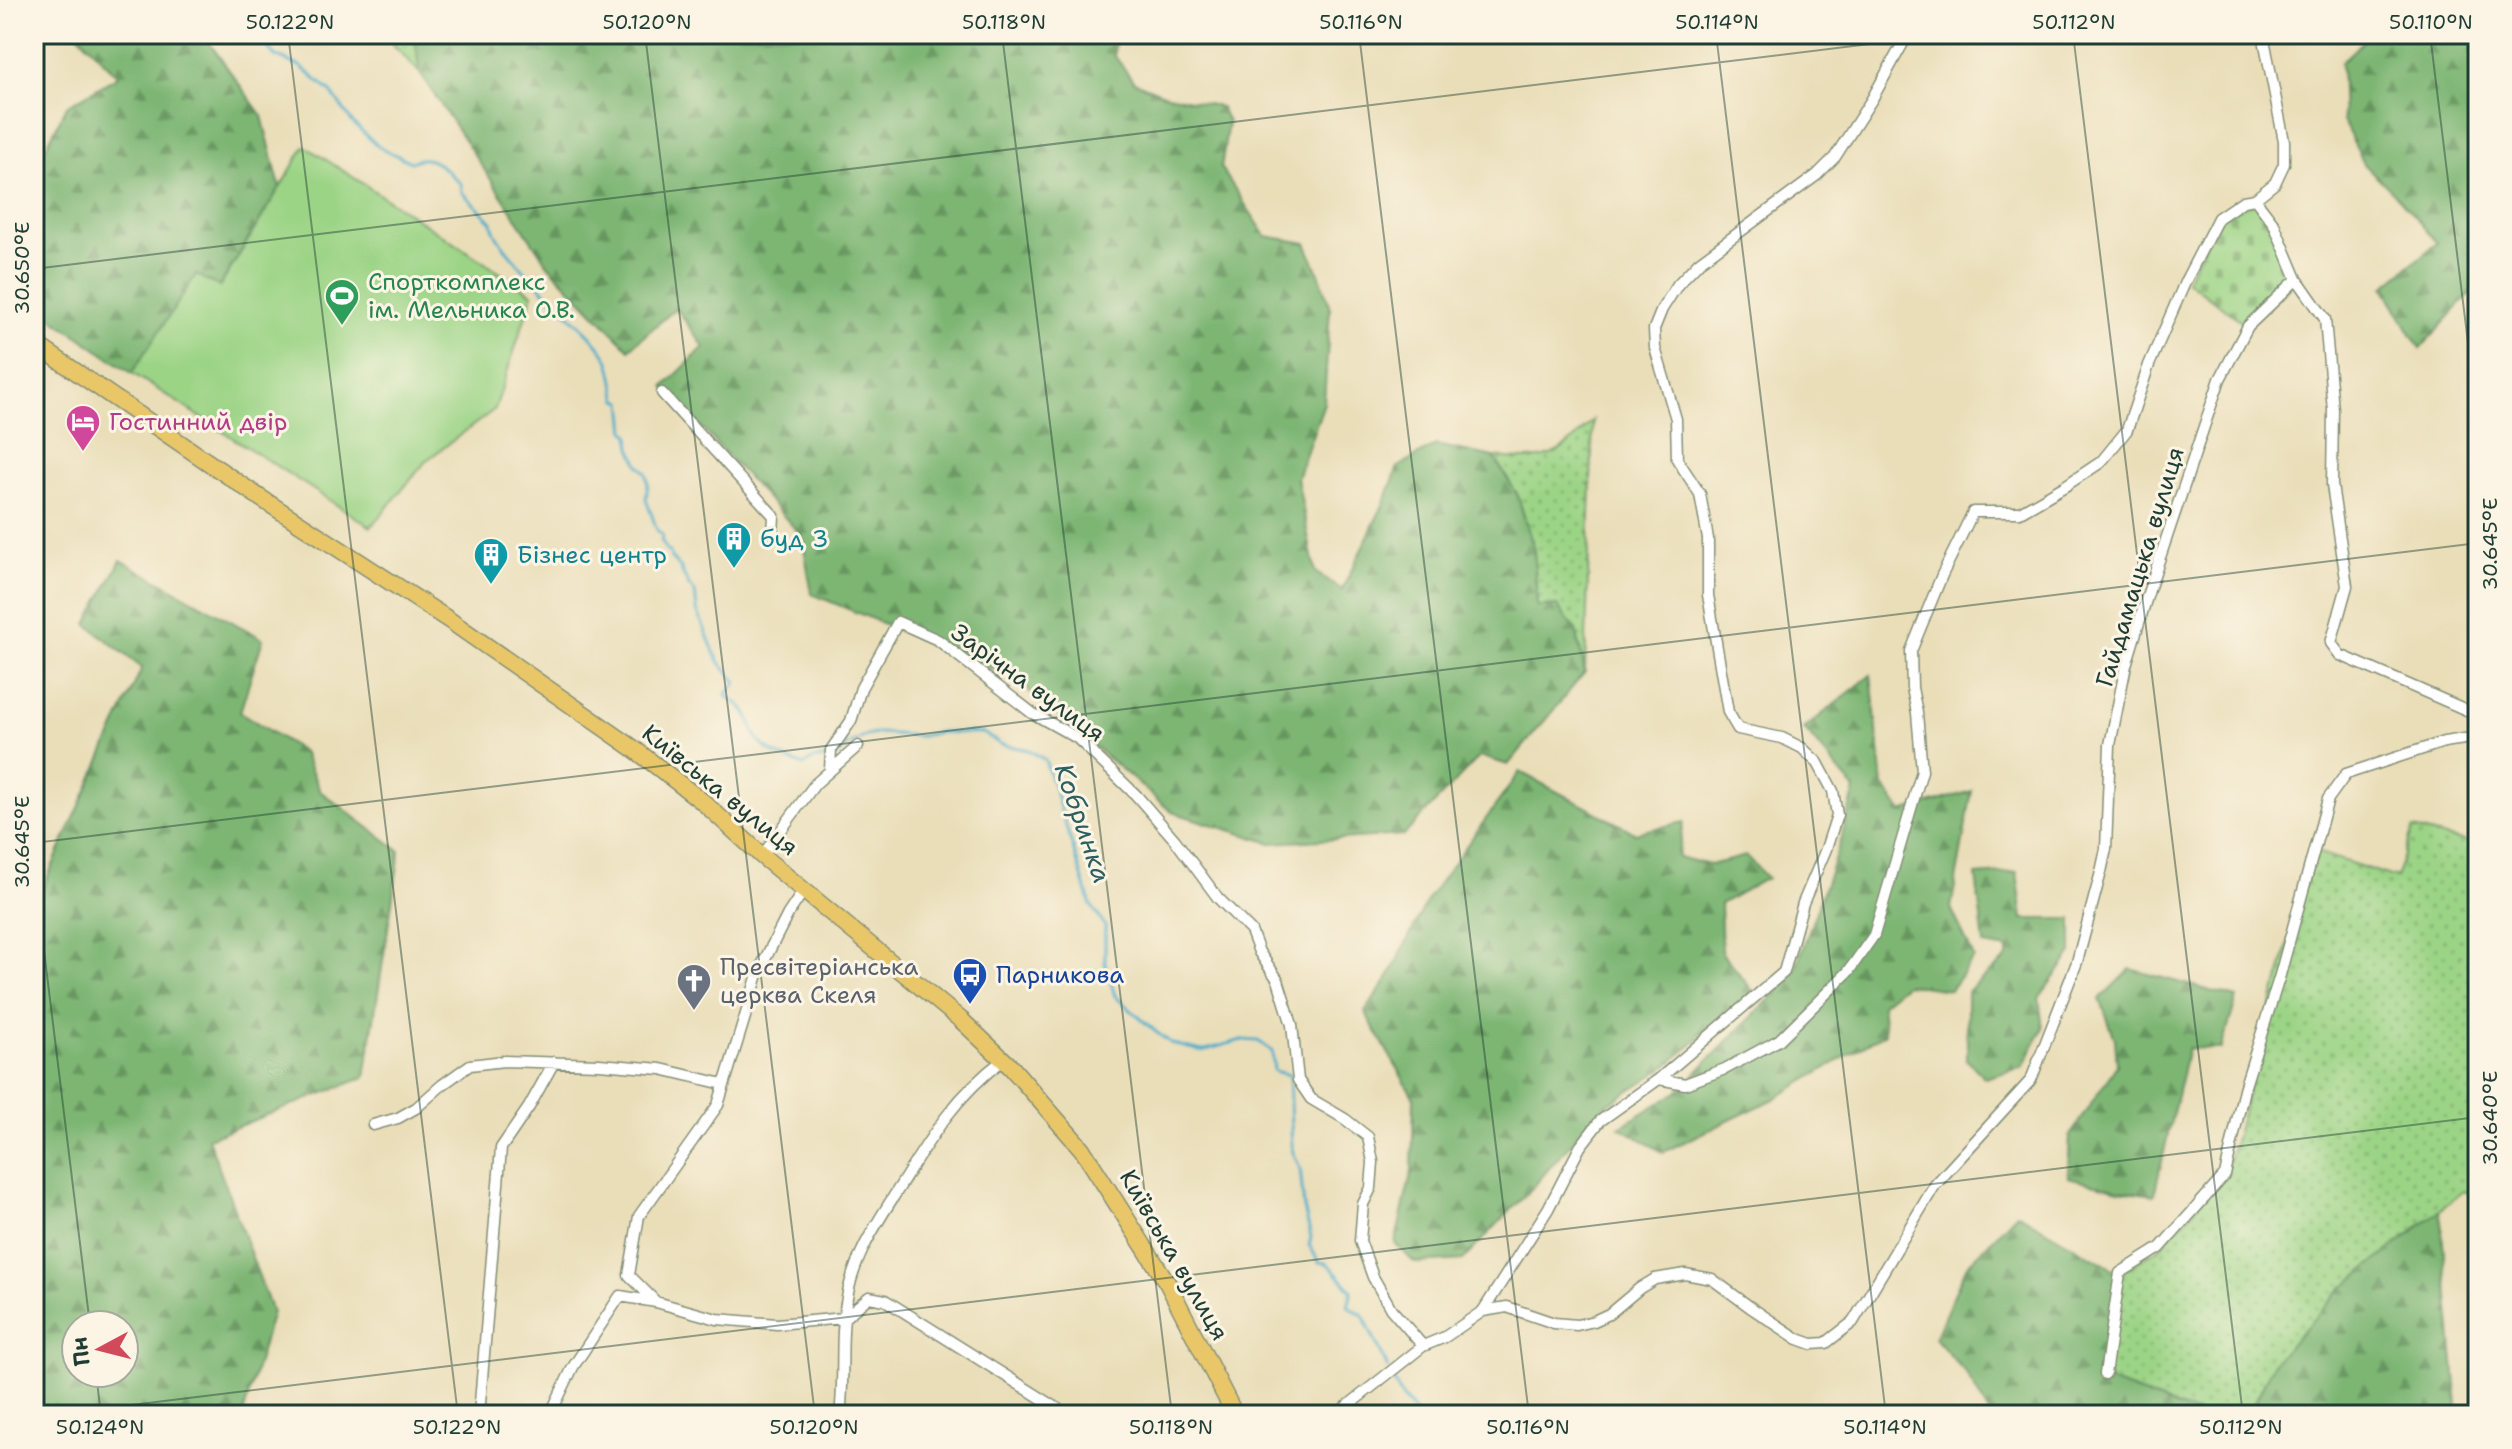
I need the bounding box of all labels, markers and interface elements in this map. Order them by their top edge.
text: 50.122°N [246,9,334,35]
text: 50.120°N [603,9,691,35]
text: 50.118°N [962,9,1046,35]
text: 50.116°N [1319,9,1403,35]
text: 50.114°N [1675,9,1759,35]
text: 50.112°N [2032,9,2116,35]
text: 50.110°N [2389,9,2473,35]
text: 30.650°E [9,221,35,315]
place label: Спорткомплекс ім. Мельника О.В. [368,266,575,326]
sports icon: Спорткомплекс ім. Мельника О.В. [323,277,361,327]
hotel icon: Гостинний двір [64,403,102,453]
place label: Гостинний двір [109,406,287,438]
street label: Гайдамацька вулиця [2088,443,2192,691]
text: 30.645°E [2477,497,2503,591]
building icon: буд 3 [715,520,753,570]
place label: буд 3 [760,523,829,555]
building icon: Бізнес центр [472,536,510,586]
place label: Бізнес центр [517,539,667,571]
street label: Зарічна вулиця [945,616,1111,750]
street label: Київська вулиця [635,717,805,863]
water label: Кобринка [1047,758,1120,887]
text: 30.645°E [9,795,35,889]
place label: Пресвітеріанська церква Скеля [720,951,918,1011]
bus stop icon: Парникова [951,956,989,1006]
place label: Парникова [996,959,1124,991]
church icon: Пресвітеріанська церква Скеля [675,962,713,1012]
text: 30.640°E [2477,1070,2503,1166]
street label: Київська вулиця [1112,1164,1236,1346]
north arrow [60,1309,140,1389]
text: Пн [64,1335,97,1368]
text: 50.124°N [56,1414,144,1440]
text: 50.122°N [413,1414,501,1440]
text: 50.120°N [770,1414,858,1440]
text: 50.118°N [1129,1414,1213,1440]
text: 50.116°N [1486,1414,1570,1440]
text: 50.114°N [1843,1414,1927,1440]
text: 50.112°N [2199,1414,2283,1440]

